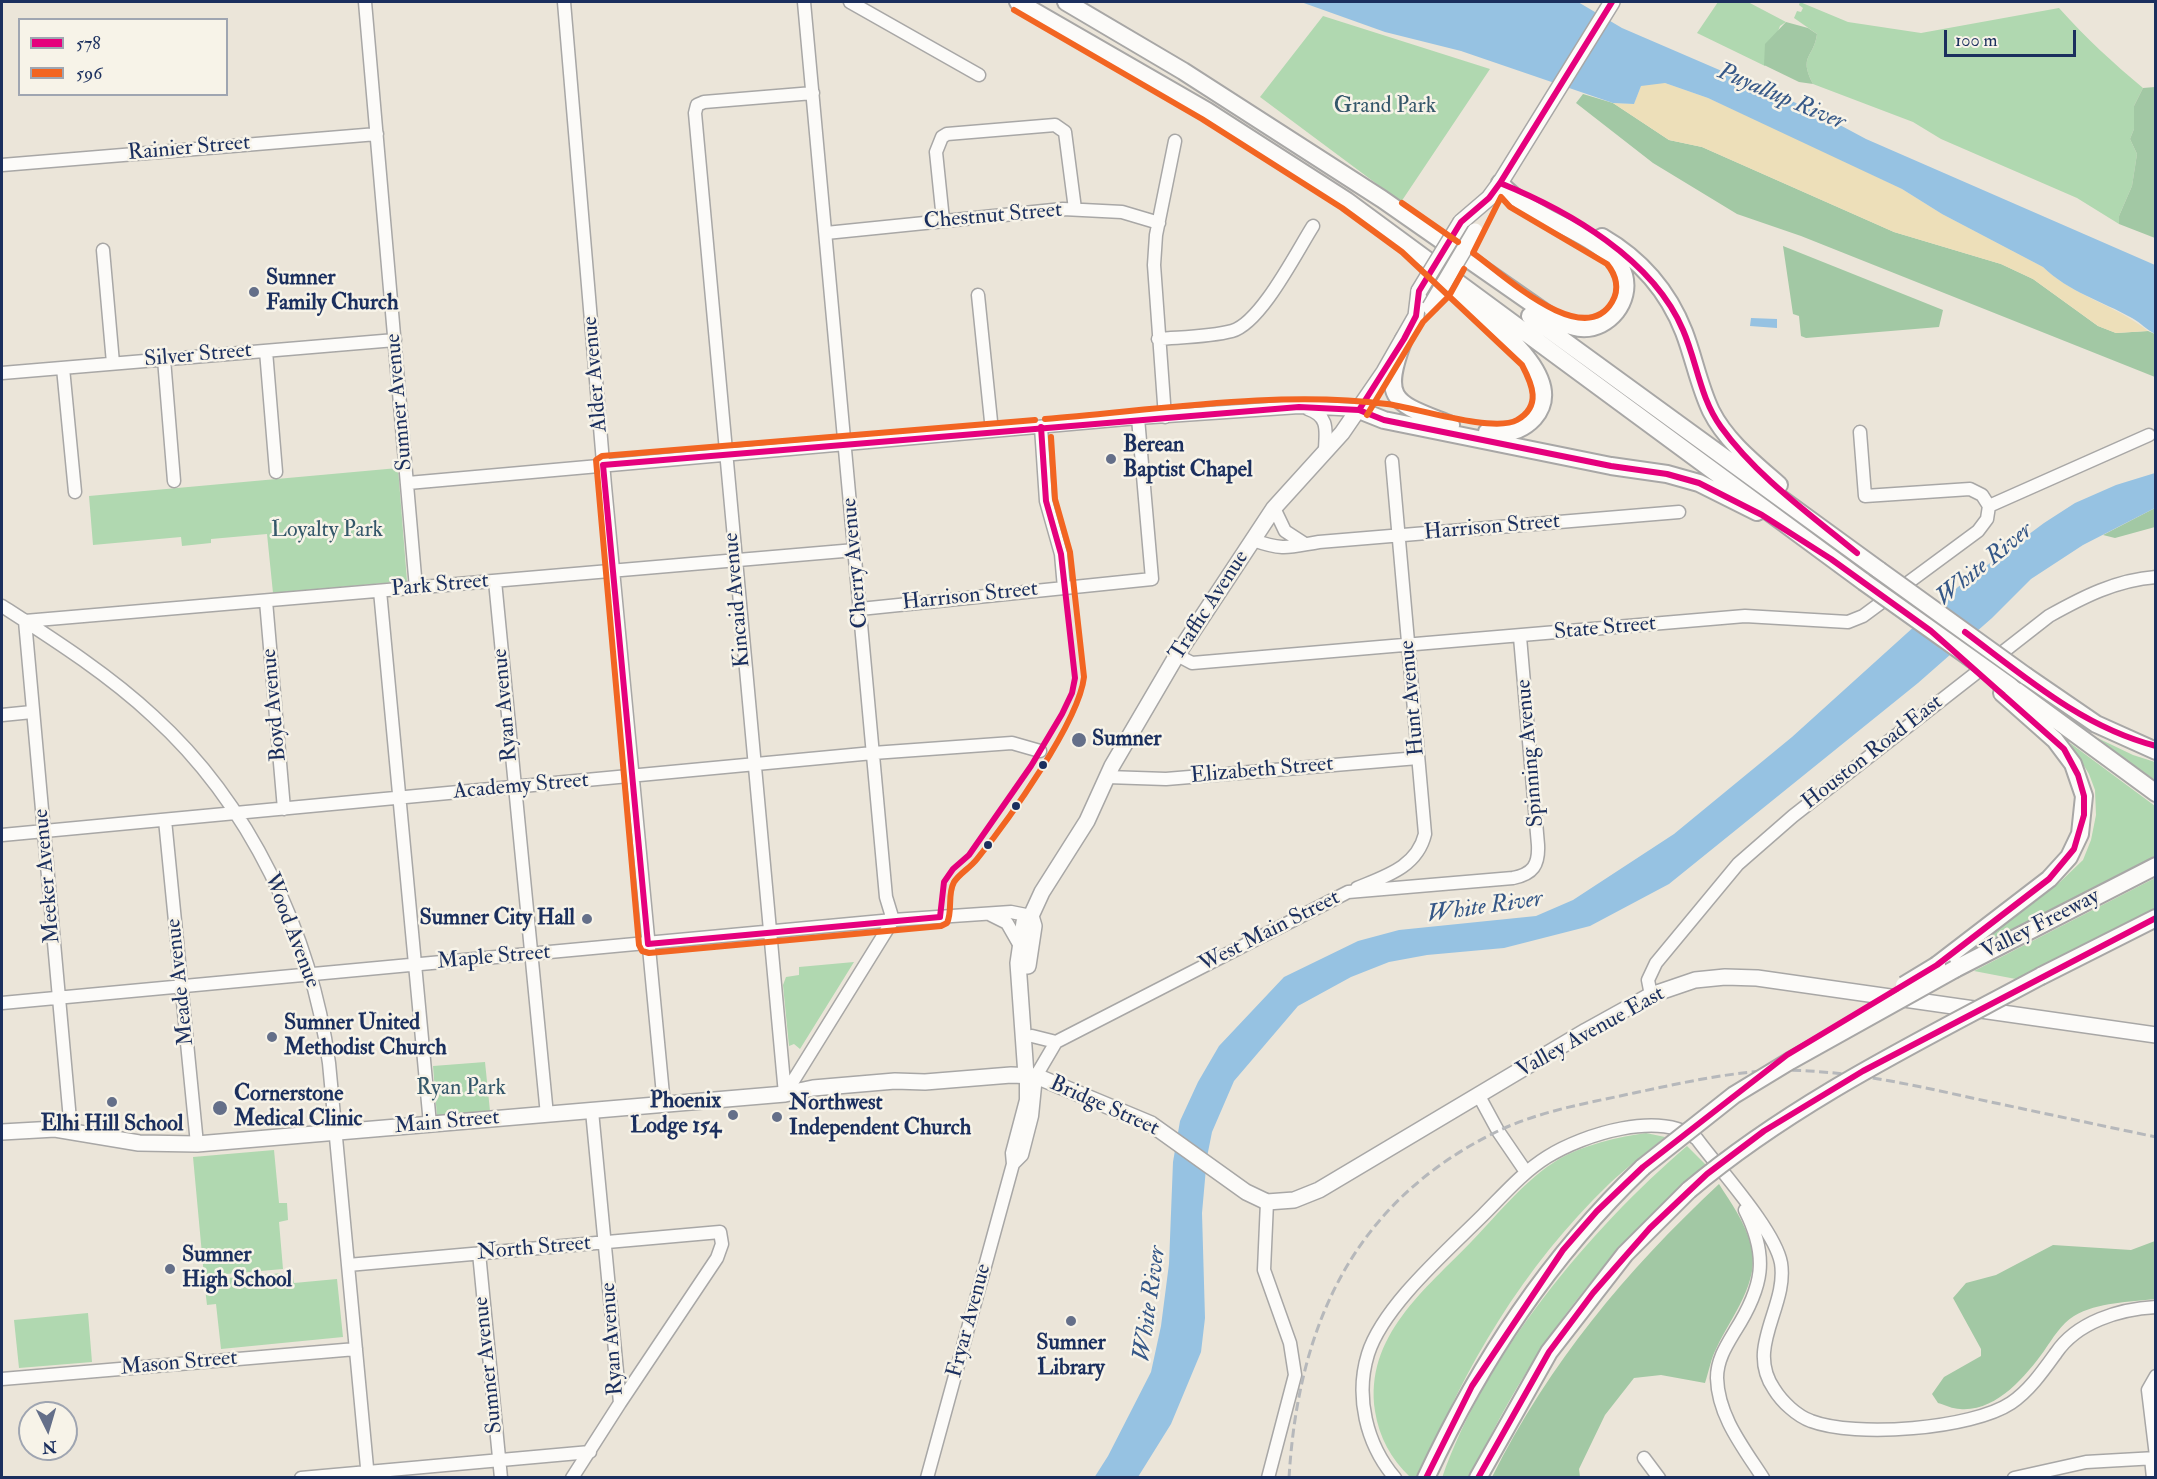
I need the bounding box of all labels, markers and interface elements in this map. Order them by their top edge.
legend [18,18,228,96]
scale bar [1947,18,2079,56]
text: 100 m [1955,29,1998,52]
text: 578 [76,32,101,55]
water label: Puyallup River [1713,58,1849,138]
text: 596 [76,62,102,85]
park label: Grand Park [1334,94,1436,120]
street label: Rainier Street [127,130,251,168]
street label: Chestnut Street [923,198,1063,236]
place label: Sumner Family Church [266,266,398,318]
marker: Sumner Family Church [247,285,261,299]
street label: Alder Avenue [578,315,614,433]
street label: Sumner Avenue [381,332,419,472]
street label: Silver Street [143,338,253,374]
place label: Berean Baptist Chapel [1123,433,1253,484]
marker: Berean Baptist Chapel [1104,452,1118,466]
street label: Cherry Avenue [837,496,875,630]
street label: Harrison Street [1423,509,1561,547]
water label: White River [1931,517,2039,613]
park label: Loyalty Park [271,518,383,544]
street label: Kincaid Avenue [719,531,757,669]
street label: Traffic Avenue [1165,546,1255,666]
street label: Park Street [390,569,490,603]
street label: Harrison Street [901,577,1039,617]
street label: State Street [1553,611,1657,647]
street label: Hunt Avenue [1395,639,1431,757]
street label: Boyd Avenue [257,647,293,763]
street label: Ryan Avenue [488,647,524,763]
street label: Spinning Avenue [1511,678,1551,828]
street label: Houston Road East [1797,690,1949,816]
place label: Sumner [1092,727,1161,753]
marker: Sumner [1070,731,1088,749]
street label: Elizabeth Street [1189,752,1335,790]
unlabelled marker [1037,759,1049,771]
street label: Academy Street [452,768,590,806]
unlabelled marker [1010,800,1022,812]
street label: Meeker Avenue [29,808,67,944]
unlabelled marker [982,839,994,851]
street label: Wood Avenue [257,870,325,992]
street label: Valley Freeway [1977,884,2105,966]
street label: West Main Street [1195,885,1345,979]
water label: White River [1425,886,1545,930]
place label: Sumner City Hall [420,906,575,932]
marker: Sumner City Hall [580,912,594,926]
street label: Meade Avenue [161,917,201,1047]
street label: Maple Street [436,940,552,976]
street label: Valley Avenue East [1512,981,1670,1085]
place label: Sumner United Methodist Church [284,1011,447,1062]
marker: Sumner United Methodist Church [265,1030,279,1044]
street label: Bridge Street [1045,1071,1163,1143]
park label: Ryan Park [416,1076,506,1102]
place label: Cornerstone Medical Clinic [234,1082,362,1134]
place label: Phoenix Lodge 154 [630,1089,721,1140]
place label: Northwest Independent Church [789,1091,971,1142]
marker: Elhi Hill School [105,1095,119,1109]
marker: Cornerstone Medical Clinic [211,1099,229,1117]
street label: Main Street [394,1105,500,1141]
marker: Phoenix Lodge 154 [726,1108,740,1122]
marker: Northwest Independent Church [770,1110,784,1124]
place label: Elhi Hill School [41,1112,183,1138]
street label: North Street [476,1231,592,1267]
place label: Sumner High School [182,1243,292,1294]
water label: White River [1129,1244,1173,1364]
street label: Fryar Avenue [942,1261,998,1381]
marker: Sumner High School [163,1262,177,1276]
street label: Ryan Avenue [596,1281,630,1397]
street label: Sumner Avenue [469,1295,509,1435]
marker: Sumner Library [1064,1314,1078,1328]
place label: Sumner Library [1036,1331,1106,1382]
street label: Mason Street [119,1346,239,1382]
north arrow [18,1401,78,1461]
text: N [41,1436,57,1458]

